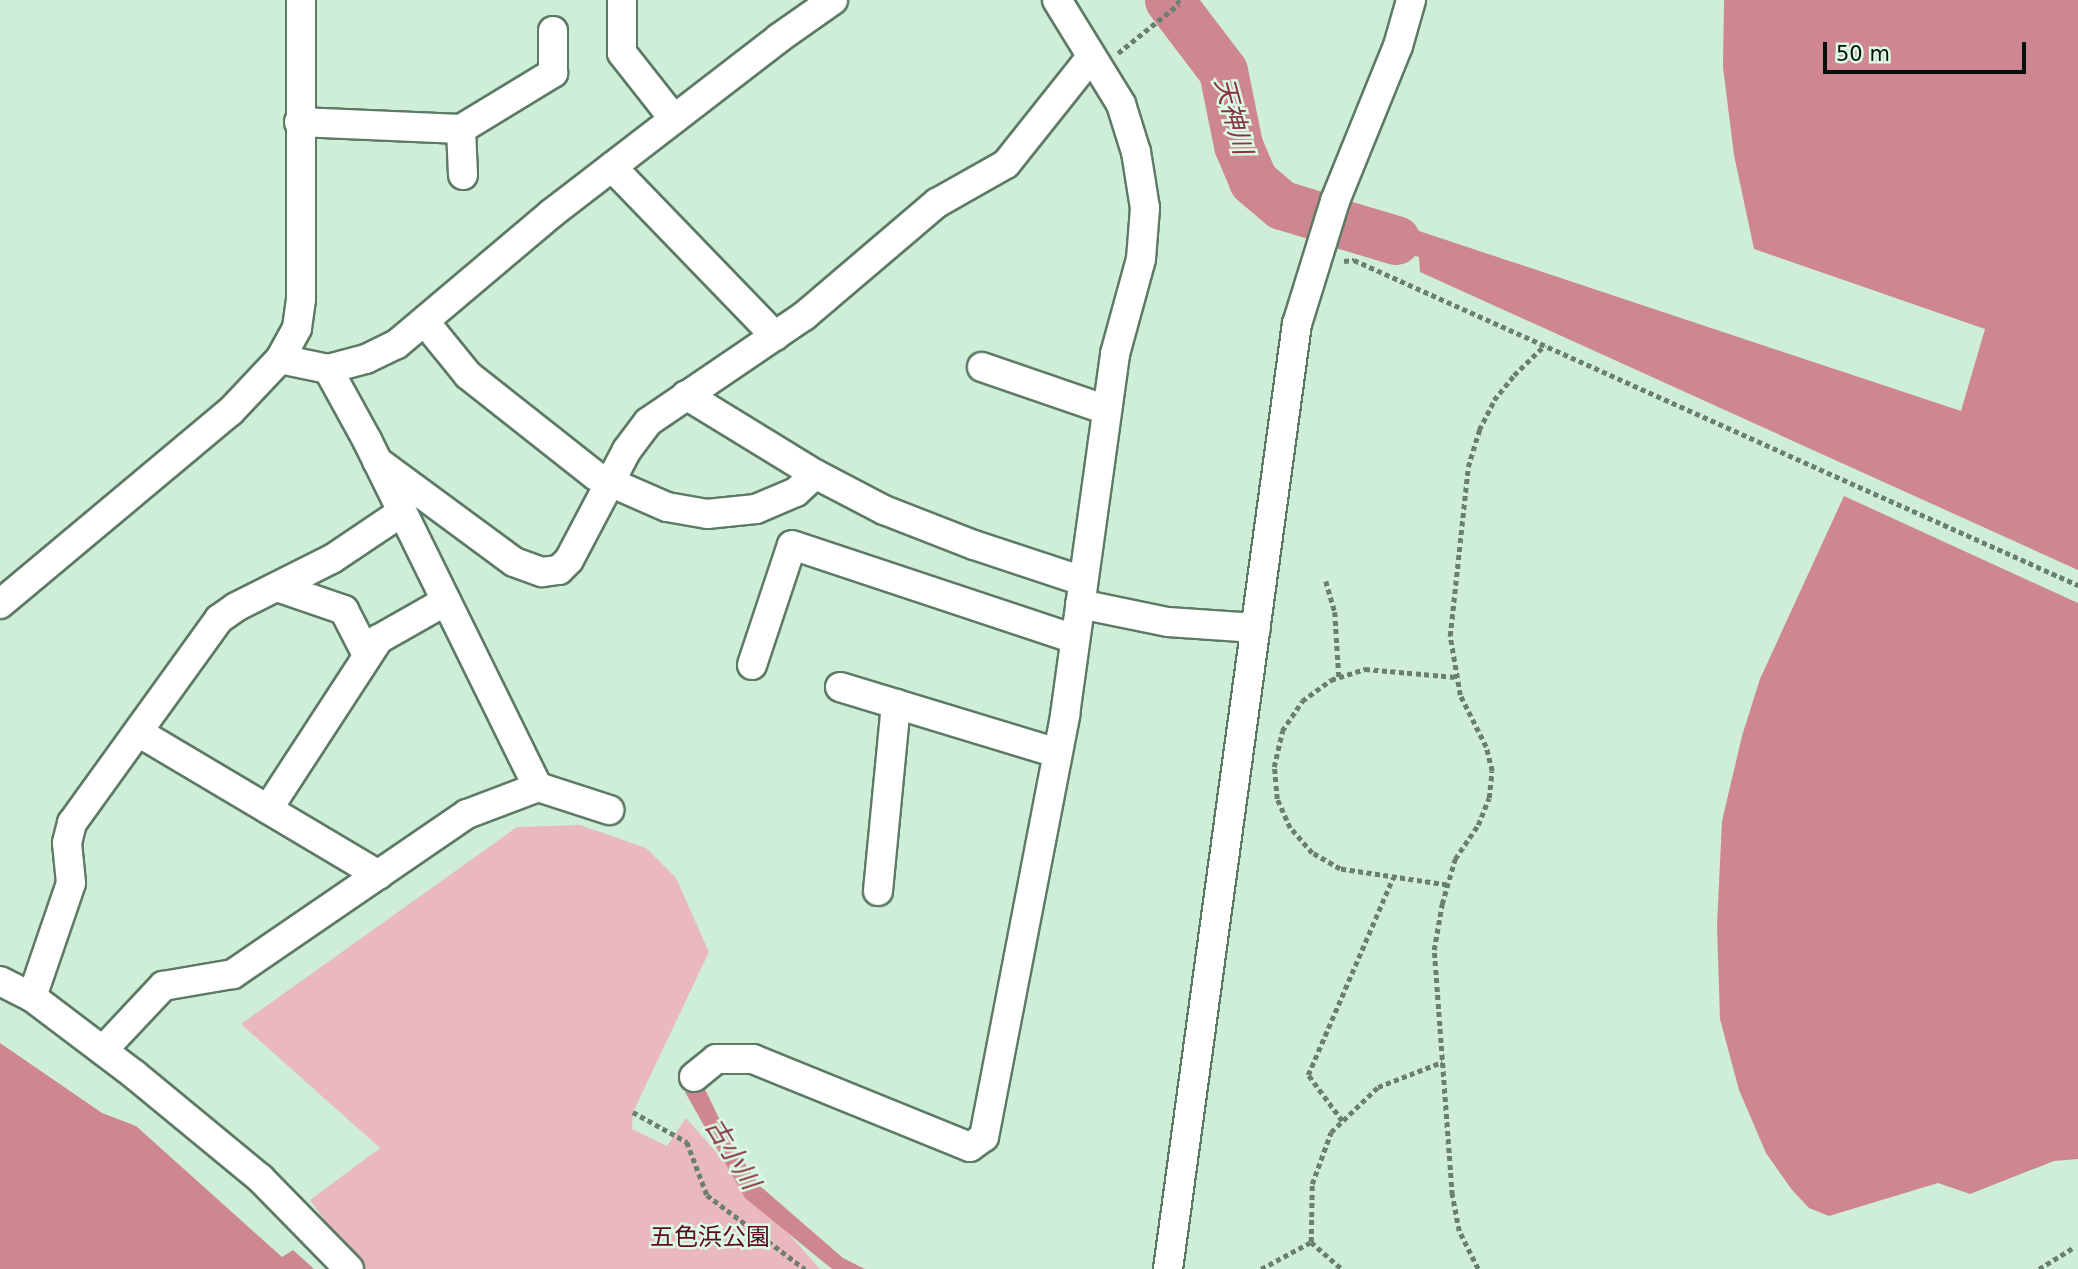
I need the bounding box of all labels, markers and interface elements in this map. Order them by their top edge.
scale bar [1826,28,2029,72]
text: 50 m [1836,42,1890,66]
water label: 天神川 [1208,74,1258,158]
water label: 古小川 [698,1113,766,1195]
park label: 五色浜公園 [650,1224,770,1252]

